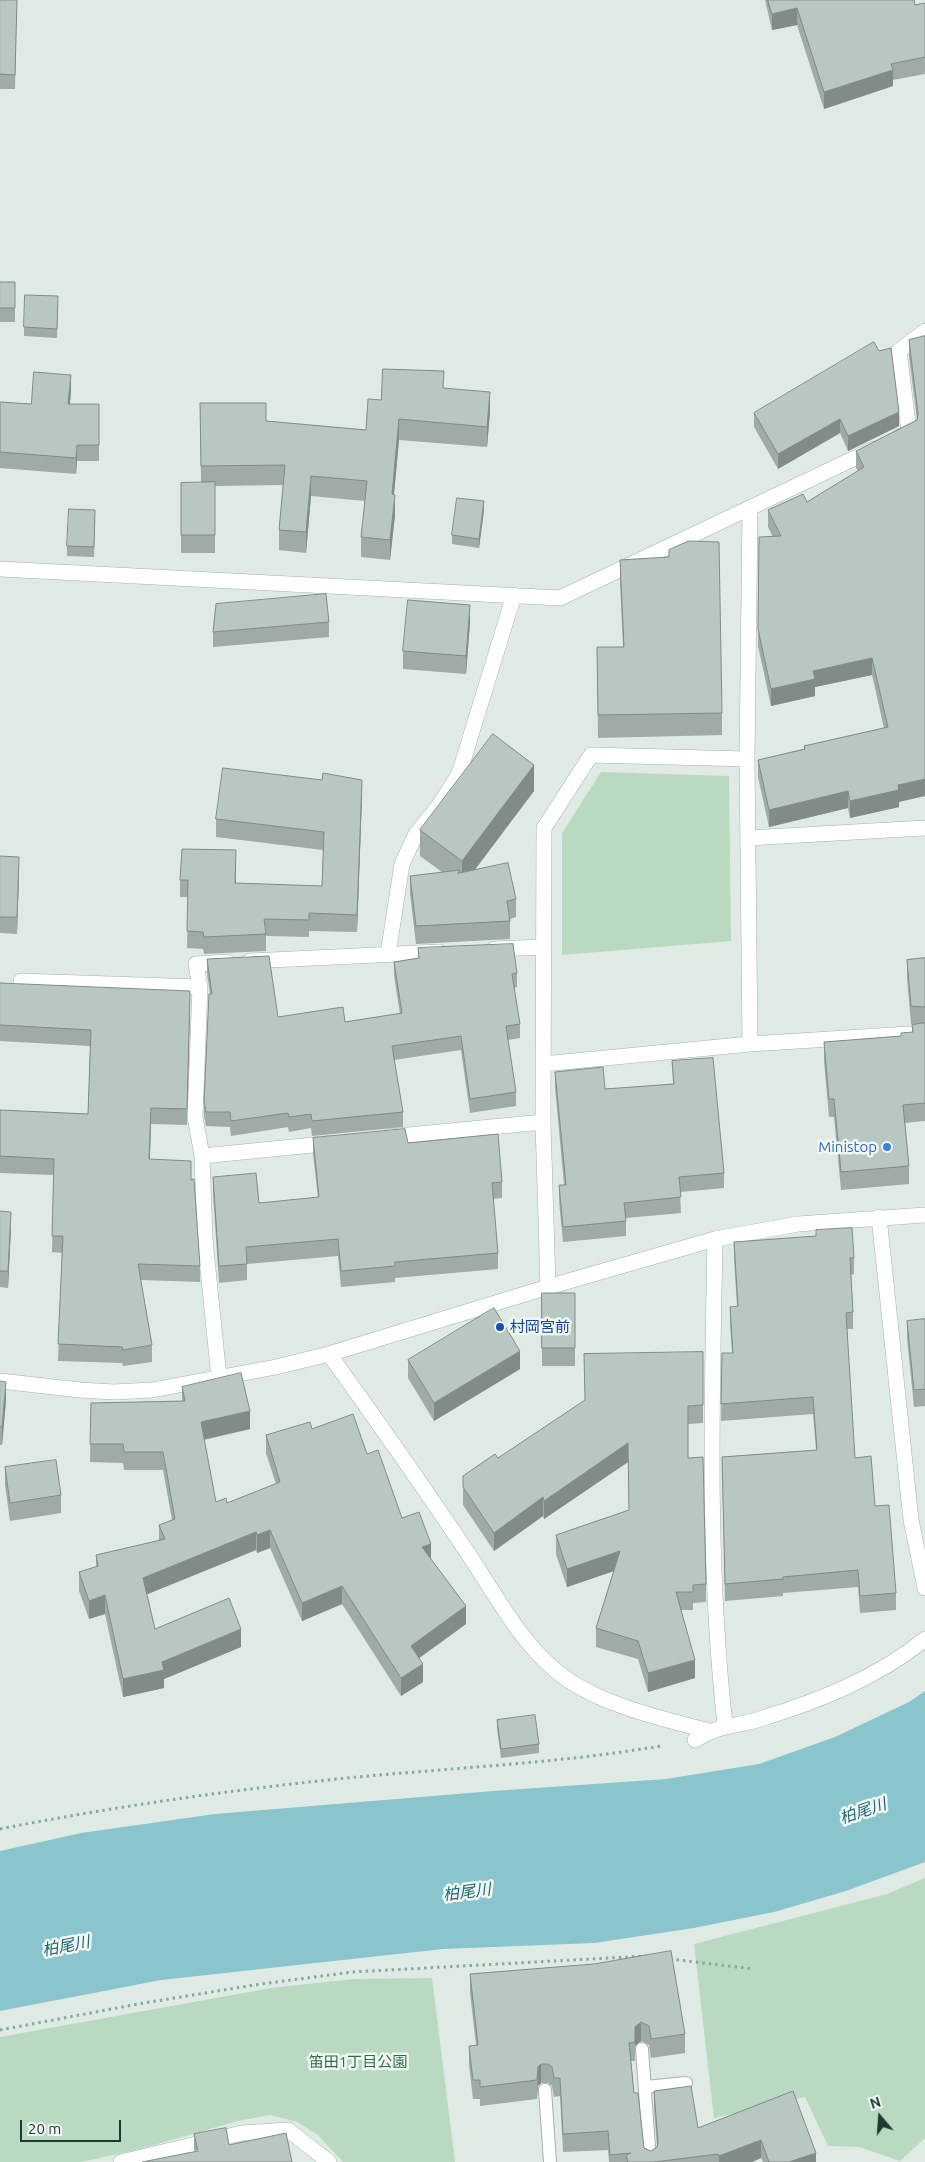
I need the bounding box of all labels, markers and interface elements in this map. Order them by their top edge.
place label: Ministop [818,1138,877,1156]
marker: Ministop [881,1141,893,1153]
place label: 村岡宮前 [510,1318,570,1336]
marker: 村岡宮前 [494,1321,506,1333]
water label: 柏尾川 [837,1794,889,1828]
water label: 柏尾川 [442,1880,492,1904]
water label: 柏尾川 [41,1932,91,1960]
park label: 笛田1丁目公園 [309,2053,407,2071]
north arrow [855,2092,905,2142]
text: N [868,2094,883,2112]
scale bar [22,2110,124,2142]
text: 20 m [28,2120,61,2137]

